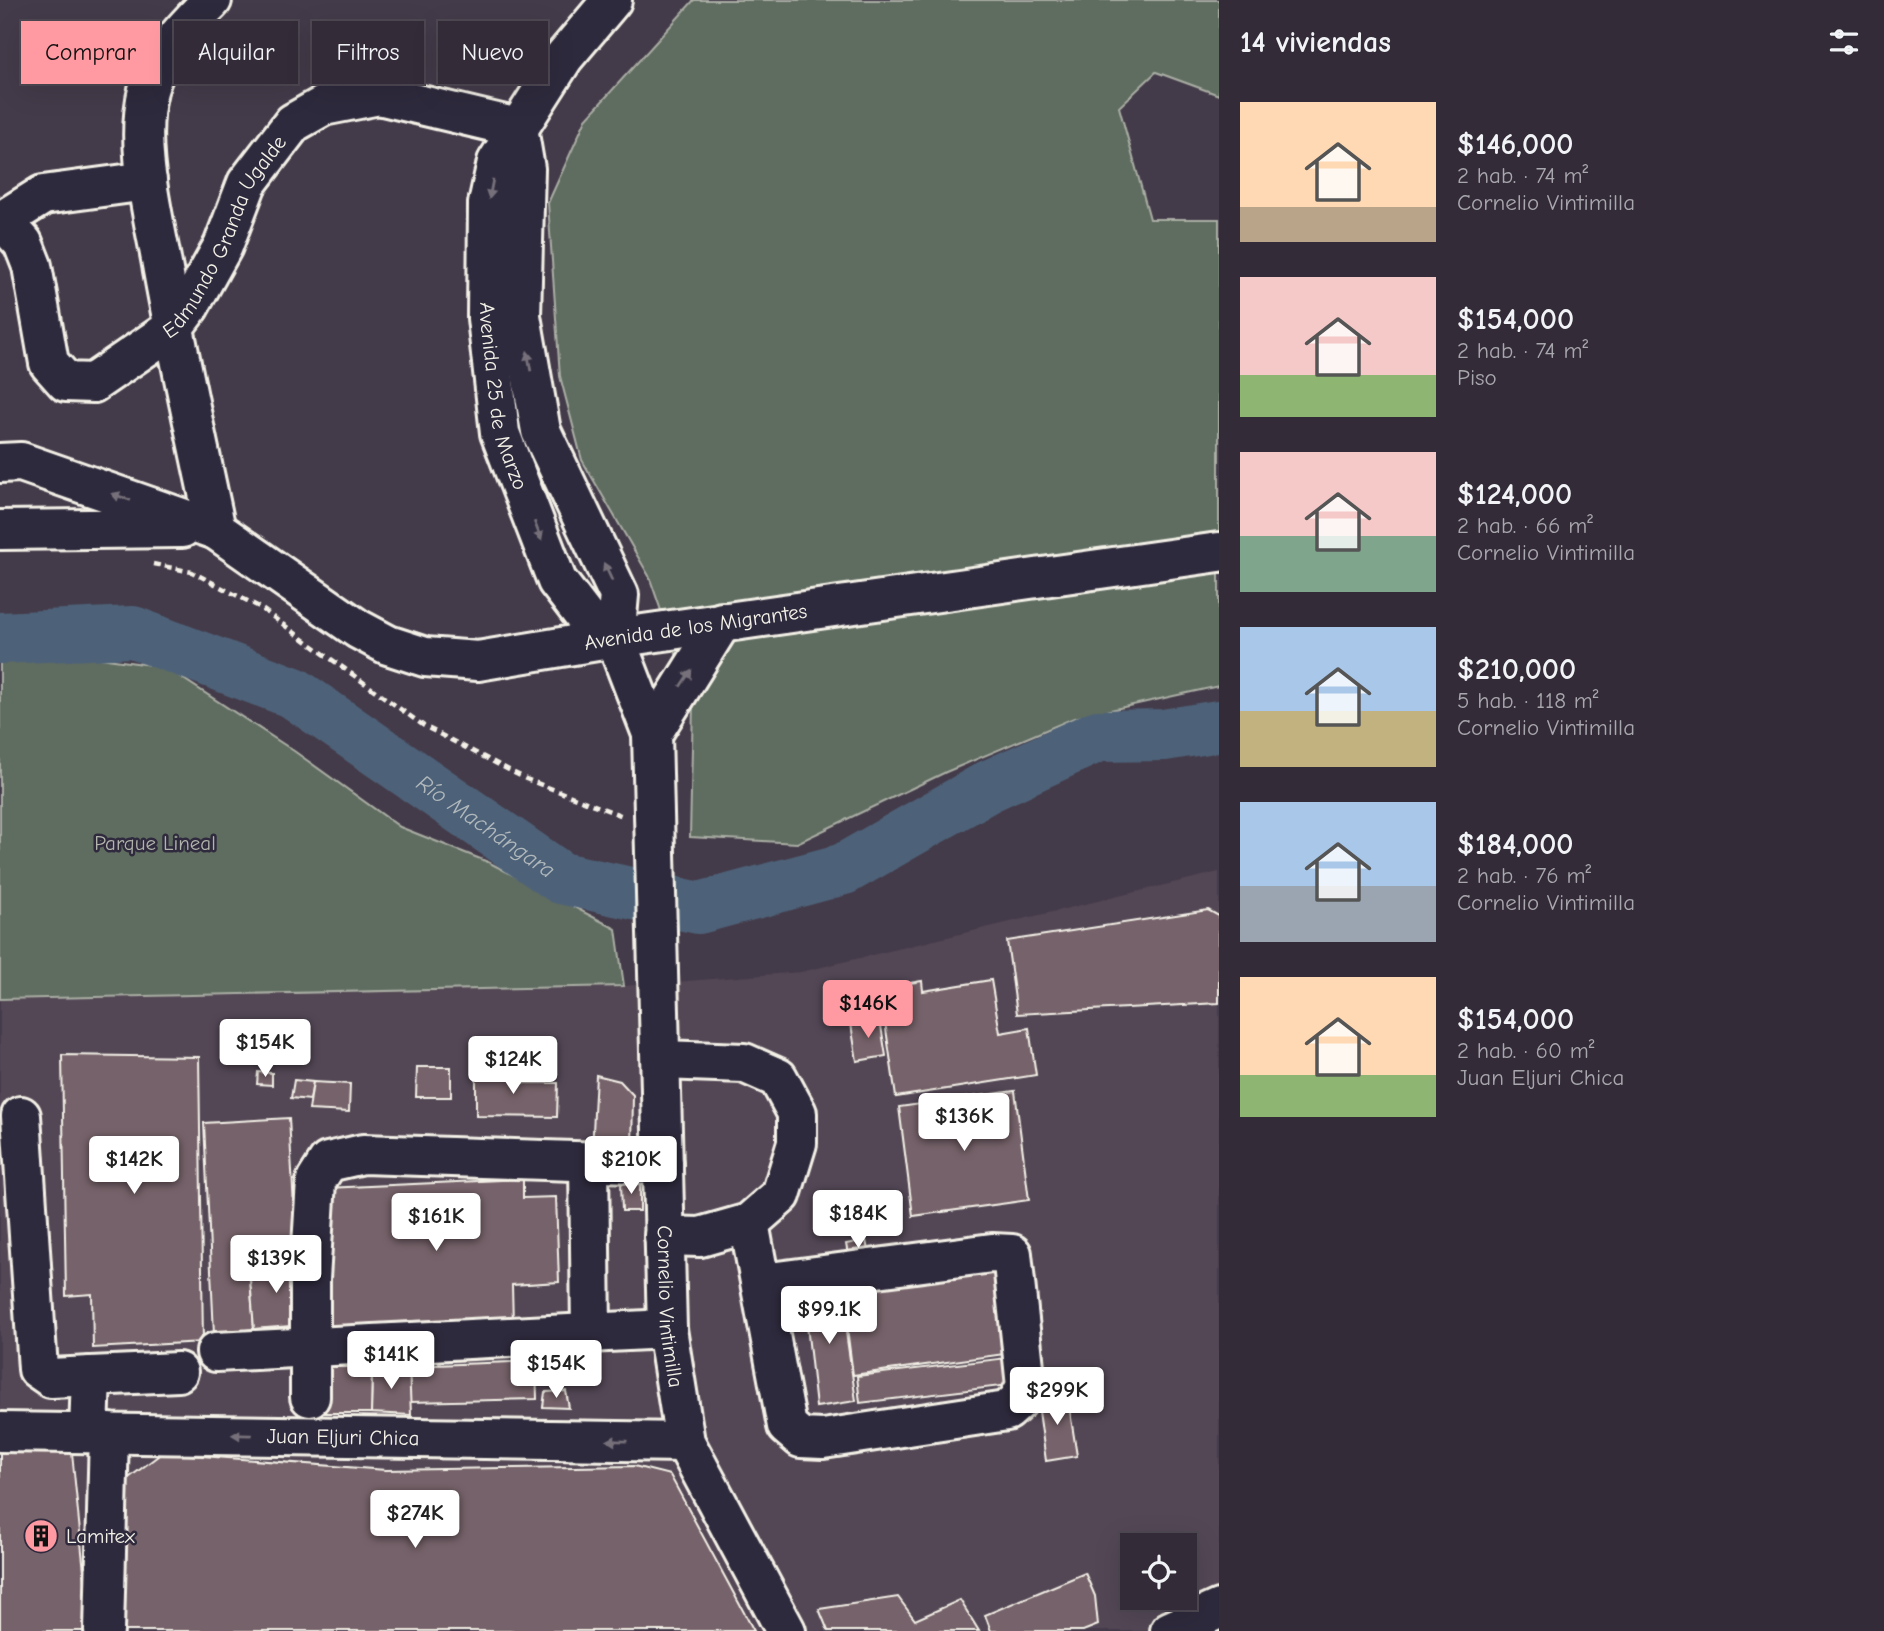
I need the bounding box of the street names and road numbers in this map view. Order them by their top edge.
street label: Edmundo Granda Ugalde [158,131,291,343]
street label: Avenida 25 de Marzo [475,302,533,493]
street label: Avenida de los Migrantes [582,599,809,655]
street label: Cornelio Vintimilla [652,1225,688,1389]
street label: Juan Eljuri Chica [266,1424,420,1450]

